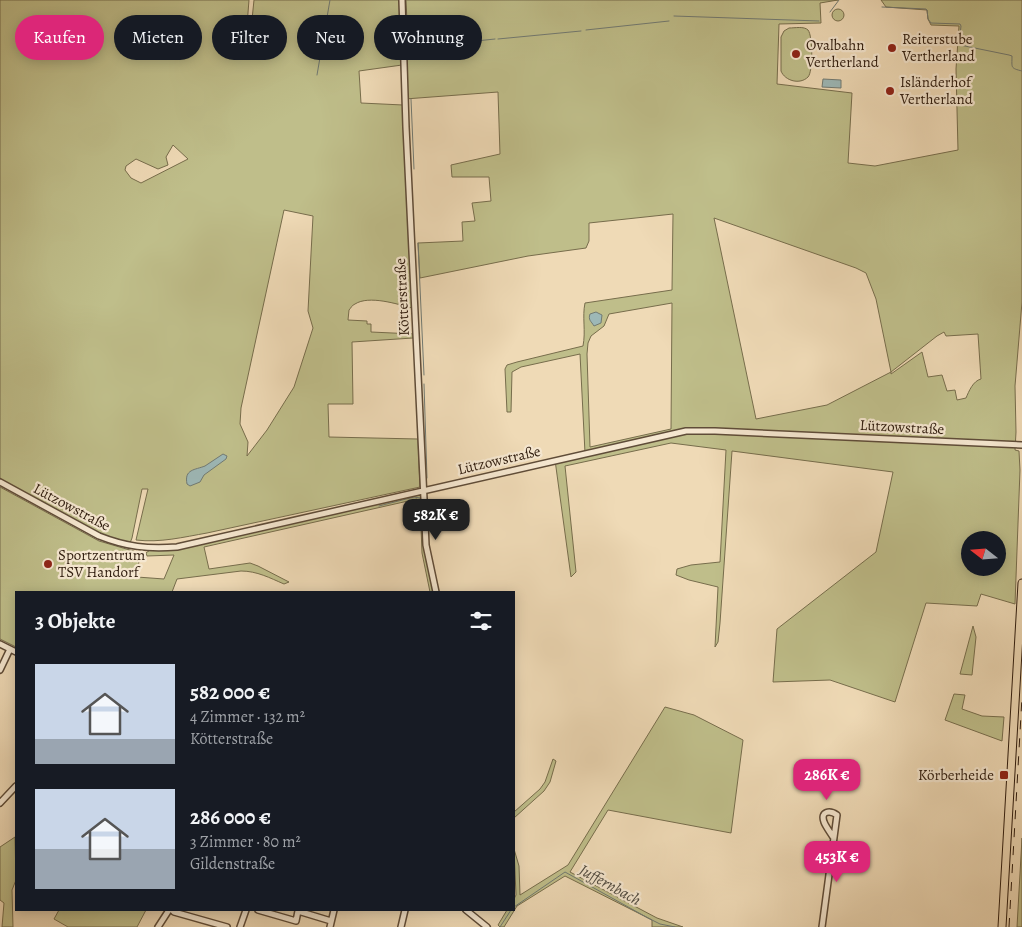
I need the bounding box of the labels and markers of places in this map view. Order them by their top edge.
place label: Reiterstube Vertherland [901,29,976,66]
place label: Ovalbahn Vertherland [805,35,880,72]
marker: Reiterstube Vertherland [886,42,898,54]
marker: Ovalbahn Vertherland [790,48,802,60]
place label: Isländerhof Vertherland [899,72,974,109]
marker: Isländerhof Vertherland [884,85,896,97]
pin: 582K € [395,498,477,541]
place label: Sportzentrum TSV Handorf [58,545,146,582]
marker: Sportzentrum TSV Handorf [42,558,54,570]
pin: 286K € [786,758,868,801]
place label: Körberheide [918,765,994,785]
marker: Körberheide [998,769,1010,781]
pin: 453K € [796,840,878,883]

